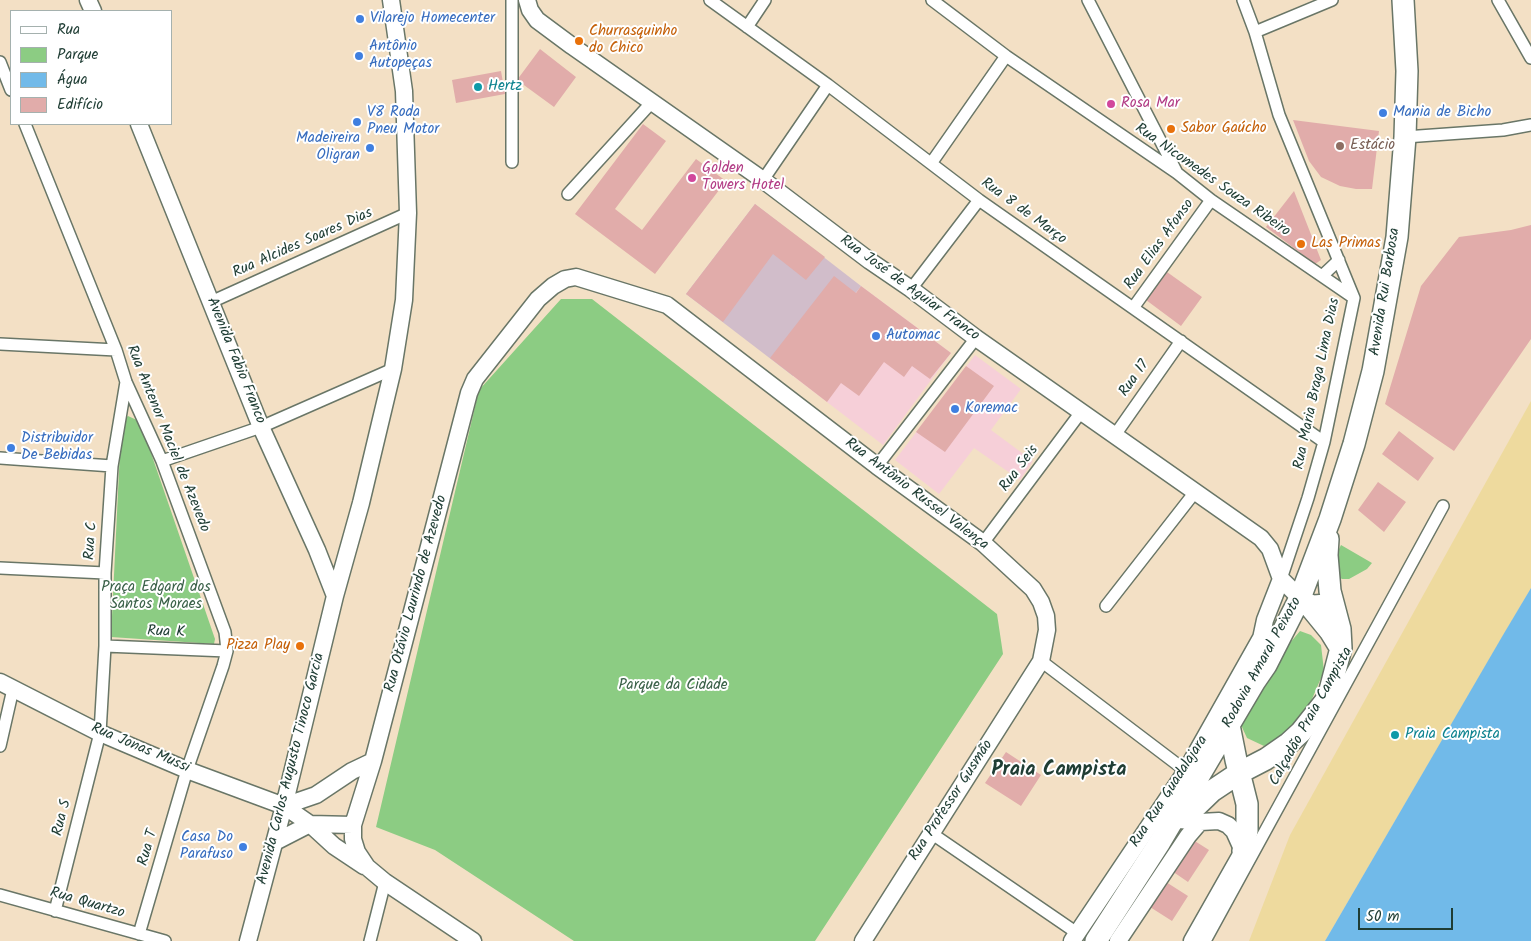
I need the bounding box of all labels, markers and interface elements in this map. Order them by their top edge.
legend [10,10,172,125]
place label: Vilarejo Homecenter [370,10,495,28]
marker: Vilarejo Homecenter [354,13,366,25]
text: Rua [57,18,80,42]
place label: Churrasquinho do Chico [589,23,677,58]
marker: Churrasquinho do Chico [573,35,585,47]
place label: Antônio Autopeças [369,38,432,73]
text: Parque [57,43,98,67]
marker: Antônio Autopeças [353,50,365,62]
text: Água [57,68,88,92]
place label: Hertz [488,78,522,96]
marker: Hertz [472,81,484,93]
text: Edifício [57,93,103,117]
place label: Rosa Mar [1121,95,1180,113]
marker: Rosa Mar [1105,98,1117,110]
place label: V8 Roda Pneu Motor [367,104,439,139]
place label: Mania de Bicho [1393,104,1491,122]
marker: Mania de Bicho [1377,107,1389,119]
marker: V8 Roda Pneu Motor [351,116,363,128]
street label: Rua Nicomedes Souza Ribeiro [1131,120,1293,242]
place label: Sabor Gaúcho [1181,120,1267,138]
marker: Sabor Gaúcho [1165,123,1177,135]
place label: Madeireira Oligran [296,130,360,165]
place label: Estácio [1350,137,1395,155]
marker: Estácio [1334,140,1346,152]
marker: Madeireira Oligran [364,142,376,154]
place label: Golden Towers Hotel [702,160,784,195]
marker: Golden Towers Hotel [686,172,698,184]
street label: Rua 8 de Março [977,175,1069,249]
street label: Rua Elias Afonso [1121,196,1199,294]
street label: Rua Alcides Soares Dias [230,205,376,283]
street label: Avenida Rui Barbosa [1367,227,1405,357]
street label: Rua José de Aguiar Franco [836,232,982,346]
place label: Las Primas [1311,235,1381,253]
marker: Las Primas [1295,238,1307,250]
street label: Avenida Fabio Franco [201,295,269,427]
street label: Rua Maria Braga Lima Dias [1291,297,1345,471]
place label: Automac [886,327,941,345]
marker: Automac [870,330,882,342]
street label: Rua Antenor Maciel de Azevedo [121,343,213,535]
street label: Rua 17 [1116,357,1154,401]
place label: Koremac [965,400,1018,418]
marker: Koremac [949,403,961,415]
place label: Distribuidor De Bebidas [21,430,93,465]
street label: Rua Antônio Russel Valença [841,435,991,555]
marker: Distribuidor De Bebidas [5,442,17,454]
street label: Rua Seis [997,442,1043,496]
street label: Rua Otávio Laurindo de Azevedo [382,494,452,694]
street label: Rua C [82,521,102,561]
park label: Praça Edgard dos Santos Moraes [101,579,211,614]
street label: Rodovia Amaral Peixoto [1220,594,1306,732]
street label: Rua K [147,623,185,643]
place label: Pizza Play [226,637,290,655]
marker: Pizza Play [294,640,306,652]
street label: Calçadão Praia Campista [1266,645,1358,789]
street label: Avenida Carlos Augusto Tinoco Garcia [254,651,330,887]
park label: Parque da Cidade [618,677,728,695]
street label: Rua Jonas Mussi [88,720,192,778]
place label: Praia Campista [1405,726,1500,744]
marker: Praia Campista [1389,729,1401,741]
street label: Rua Rua Guadalajara [1127,733,1213,851]
street label: Rua Professor Gusmão [906,737,998,865]
district label: Praia Campista [992,760,1126,784]
street label: Rua S [50,798,76,838]
street label: Rua T [135,828,163,868]
place label: Casa Do Parafuso [180,829,233,864]
marker: Casa Do Parafuso [237,841,249,853]
street label: Rua Quartzo [47,885,127,923]
scale bar [1361,898,1456,930]
text: 50 m [1366,905,1400,929]

